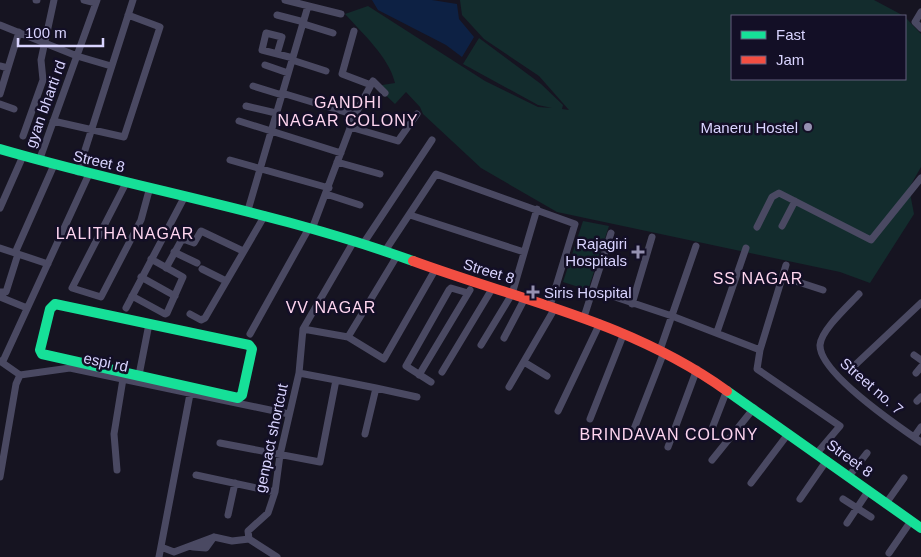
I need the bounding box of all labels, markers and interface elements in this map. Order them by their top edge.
scale bar [18,15,102,47]
legend [731,15,906,80]
text: 100 m [25,24,67,41]
text: Fast [776,26,806,43]
text: Jam [776,51,804,68]
street label: gyan bharti rd [21,58,69,150]
district label: GANDHI NAGAR COLONY [278,94,418,129]
place label: Maneru Hostel [700,119,798,136]
marker: Maneru Hostel [802,121,814,133]
street label: Street 8 [71,147,127,175]
district label: LALITHA NAGAR [56,225,194,242]
place label: Rajagiri Hospitals [565,235,627,269]
marker: Rajagiri Hospitals [631,245,645,259]
street label: Street 8 [461,255,517,287]
district label: SS NAGAR [713,270,803,287]
place label: Siris Hospital [544,284,632,301]
marker: Siris Hospital [526,285,540,299]
district label: VV NAGAR [286,299,376,316]
street label: espi rd [82,349,130,375]
street label: Street no. 7 [837,354,907,418]
street label: genpact shortcut [251,381,291,494]
district label: BRINDAVAN COLONY [580,426,759,443]
street label: Street 8 [824,436,876,480]

